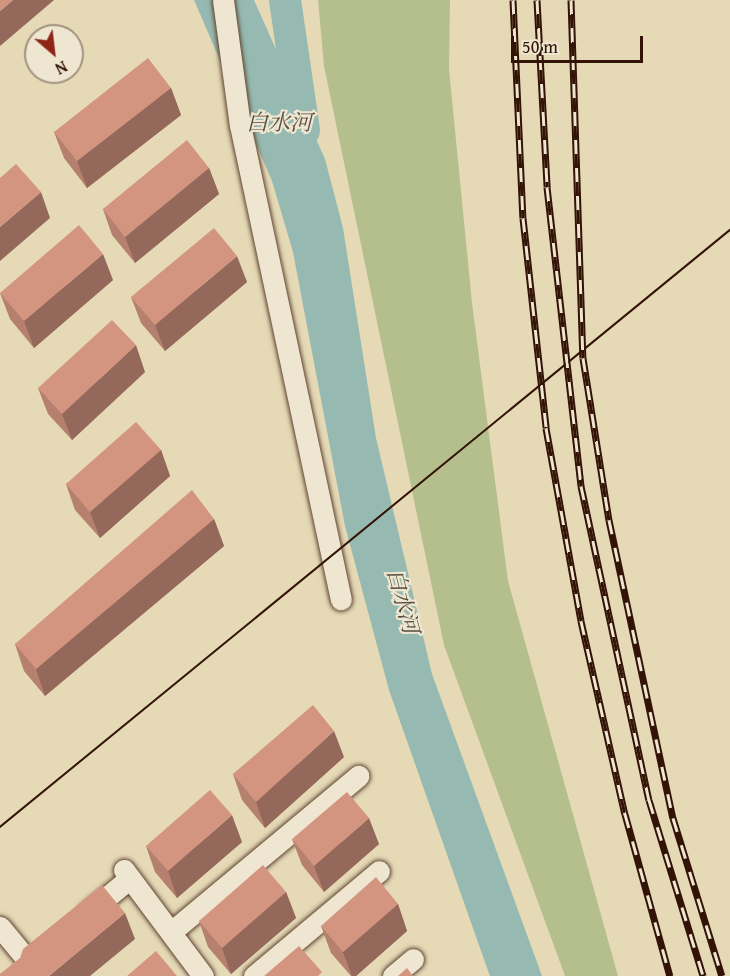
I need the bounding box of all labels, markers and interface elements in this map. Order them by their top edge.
north arrow [24,24,84,84]
scale bar [514,24,646,62]
text: 50 m [522,33,558,60]
text: N [51,55,72,81]
water label: 白水河 [246,110,312,136]
water label: 白水河 [382,566,424,636]

